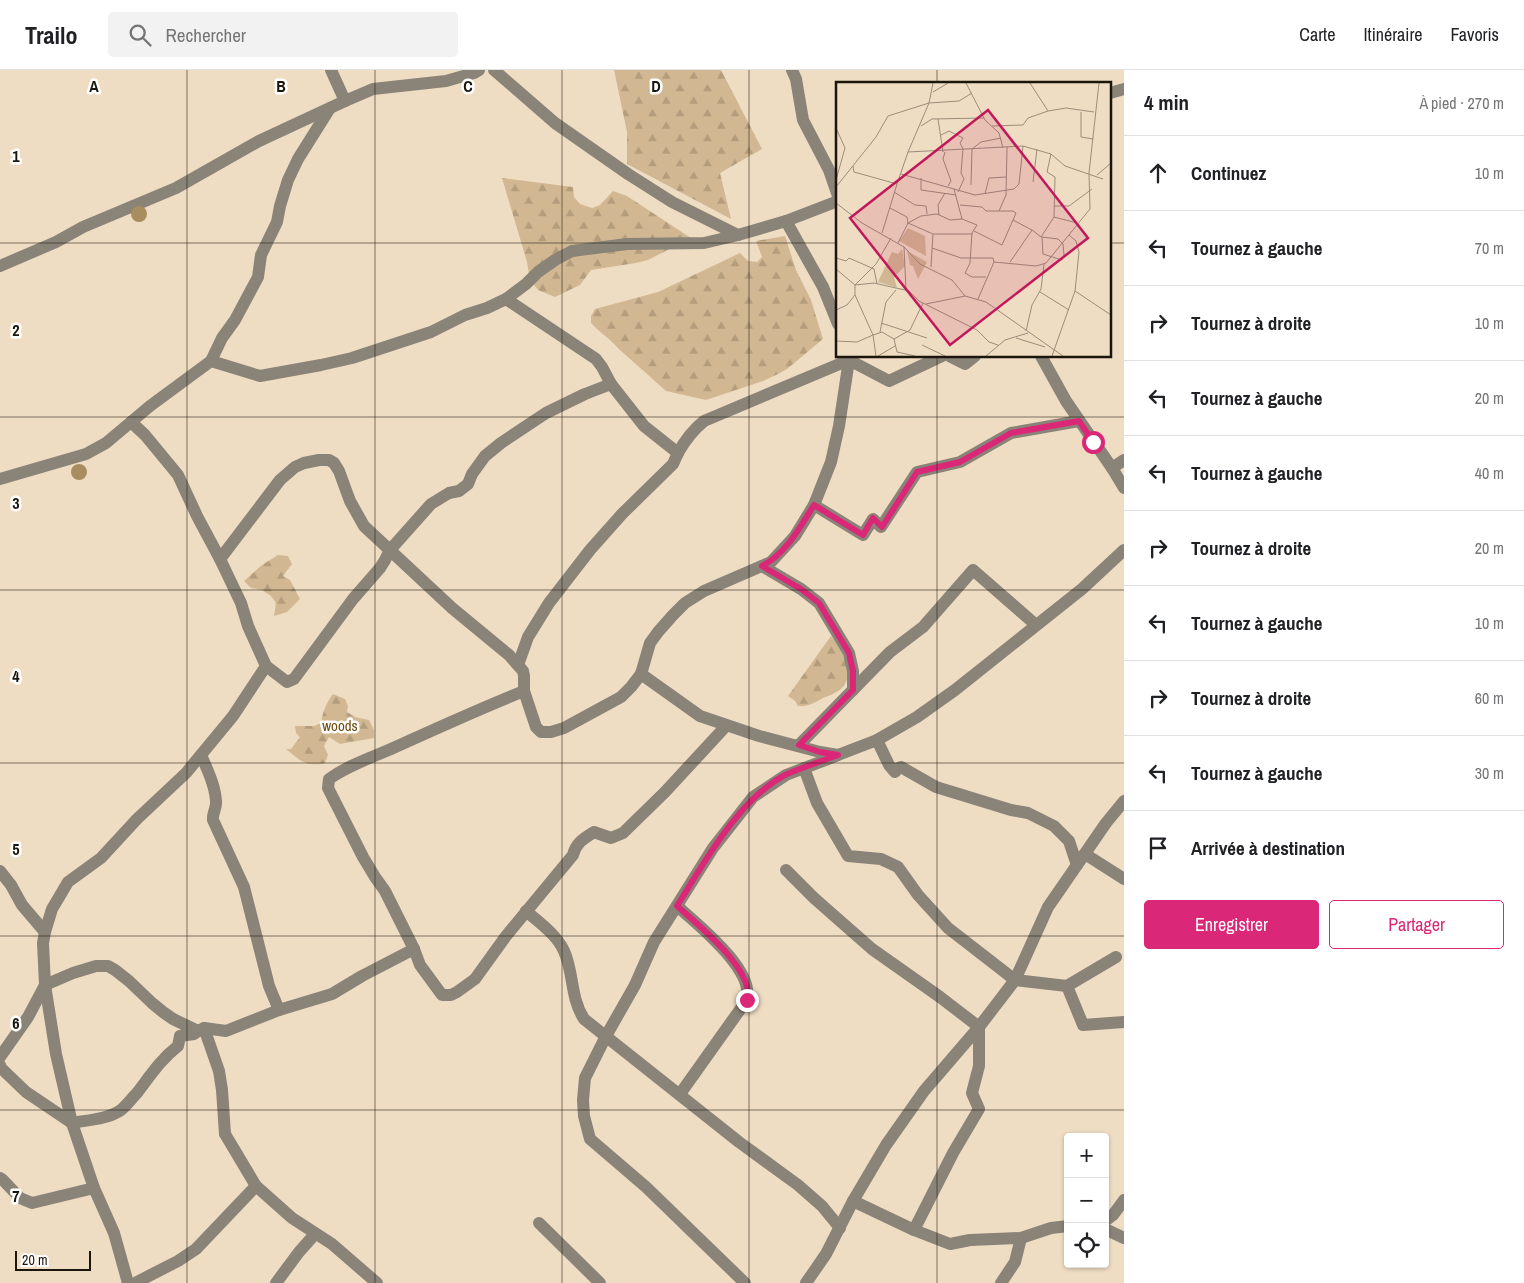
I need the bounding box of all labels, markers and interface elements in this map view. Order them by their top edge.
search box [108,12,458,57]
text: Trailo [25,19,78,51]
icon: search [126,21,154,49]
text: Rechercher [166,22,246,48]
text: Carte [1299,22,1335,47]
text: Itinéraire [1363,22,1423,47]
text: Favoris [1451,22,1499,47]
text: A [89,75,99,97]
text: B [276,75,286,97]
text: C [463,75,473,97]
text: D [651,75,661,97]
inset map [836,82,1112,358]
text: 4 min [1144,88,1189,117]
text: À pied · 270 m [1419,92,1504,114]
text: 1 [12,145,20,167]
icon: ahead [1144,159,1172,187]
text: Continuez [1191,160,1266,186]
text: 10 m [1475,162,1504,184]
icon: left [1144,234,1172,262]
text: Tournez à gauche [1191,235,1322,261]
text: 70 m [1475,237,1504,259]
icon: right [1144,309,1172,337]
text: Tournez à droite [1191,310,1311,336]
text: 10 m [1475,312,1504,334]
text: 2 [12,319,20,341]
icon: left [1144,384,1172,412]
text: Tournez à gauche [1191,385,1322,411]
text: 20 m [1475,387,1504,409]
route start [1082,431,1105,454]
icon: left [1144,459,1172,487]
text: Tournez à gauche [1191,460,1322,486]
text: 40 m [1475,462,1504,484]
text: 3 [12,492,20,514]
icon: right [1144,534,1172,562]
text: Tournez à droite [1191,535,1311,561]
text: 20 m [1475,537,1504,559]
icon: left [1144,609,1172,637]
text: Tournez à gauche [1191,610,1322,636]
text: 10 m [1475,612,1504,634]
text: 4 [12,665,20,687]
icon: right [1144,684,1172,712]
text: Tournez à droite [1191,685,1311,711]
text: 60 m [1475,687,1504,709]
park label: woods [322,715,358,736]
icon: left [1144,759,1172,787]
text: Tournez à gauche [1191,760,1322,786]
text: 30 m [1475,762,1504,784]
icon: arrive [1144,834,1172,862]
text: Arrivée à destination [1191,835,1345,861]
text: 5 [12,838,20,860]
button: Enregistrer [1144,900,1319,949]
button: Partager [1329,900,1504,949]
route end [736,989,759,1012]
text: 6 [12,1012,20,1034]
map controls [1064,1133,1109,1268]
button: + [1064,1133,1109,1178]
button: − [1064,1178,1109,1223]
text: 7 [12,1185,20,1207]
button: locate [1064,1223,1109,1268]
scale bar [15,1248,91,1271]
text: 20 m [22,1251,48,1269]

